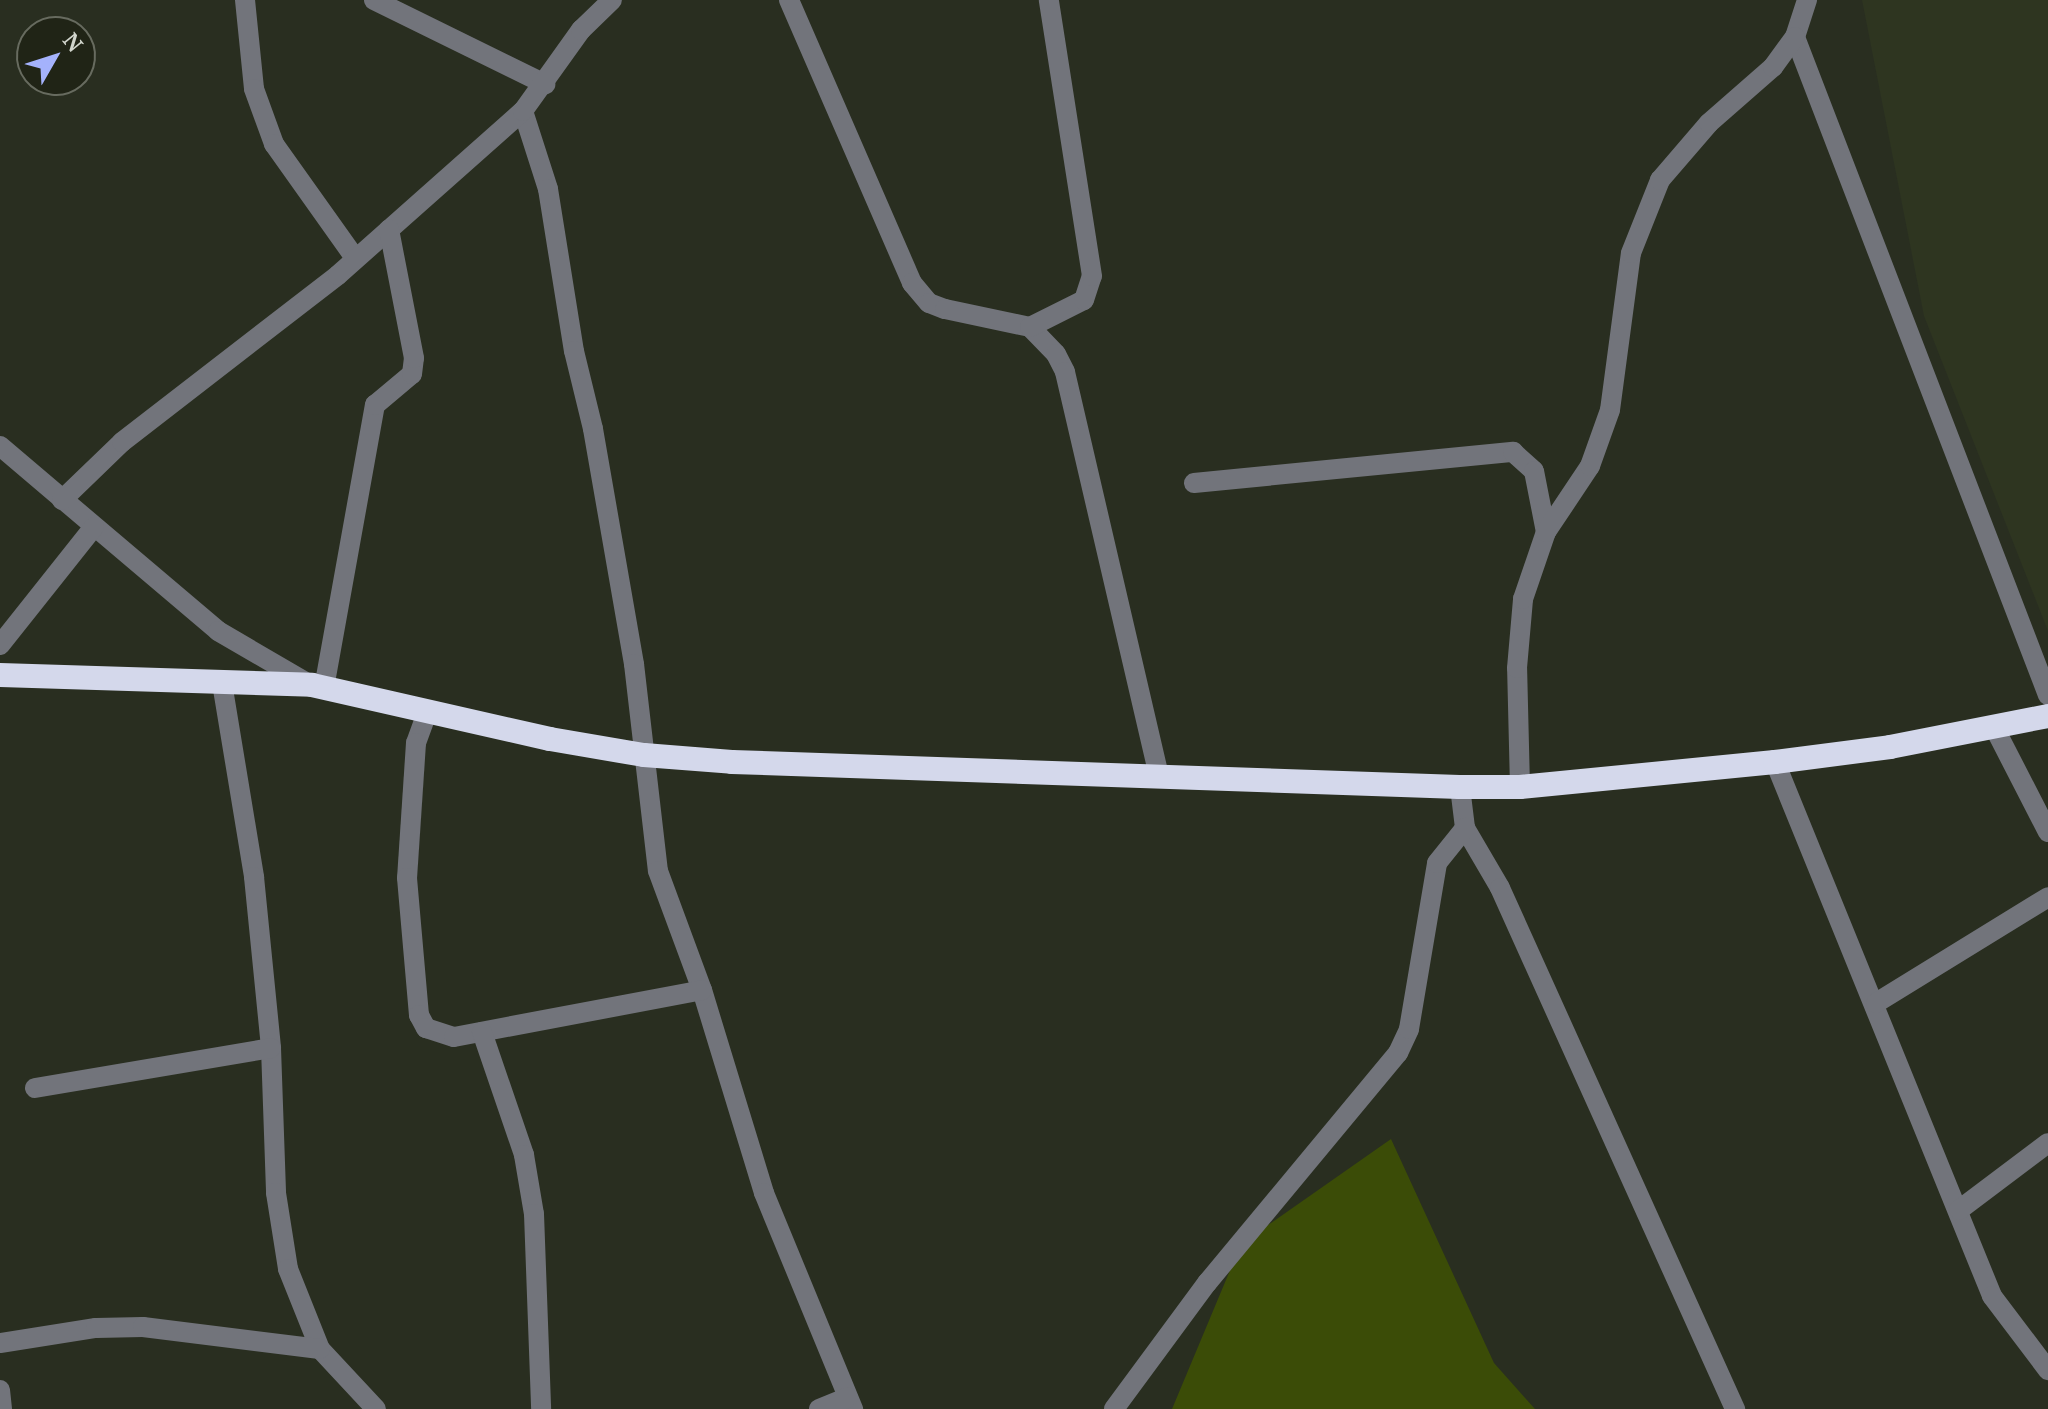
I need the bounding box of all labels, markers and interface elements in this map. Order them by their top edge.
north arrow [16,16,96,96]
text: N [57,26,90,57]

